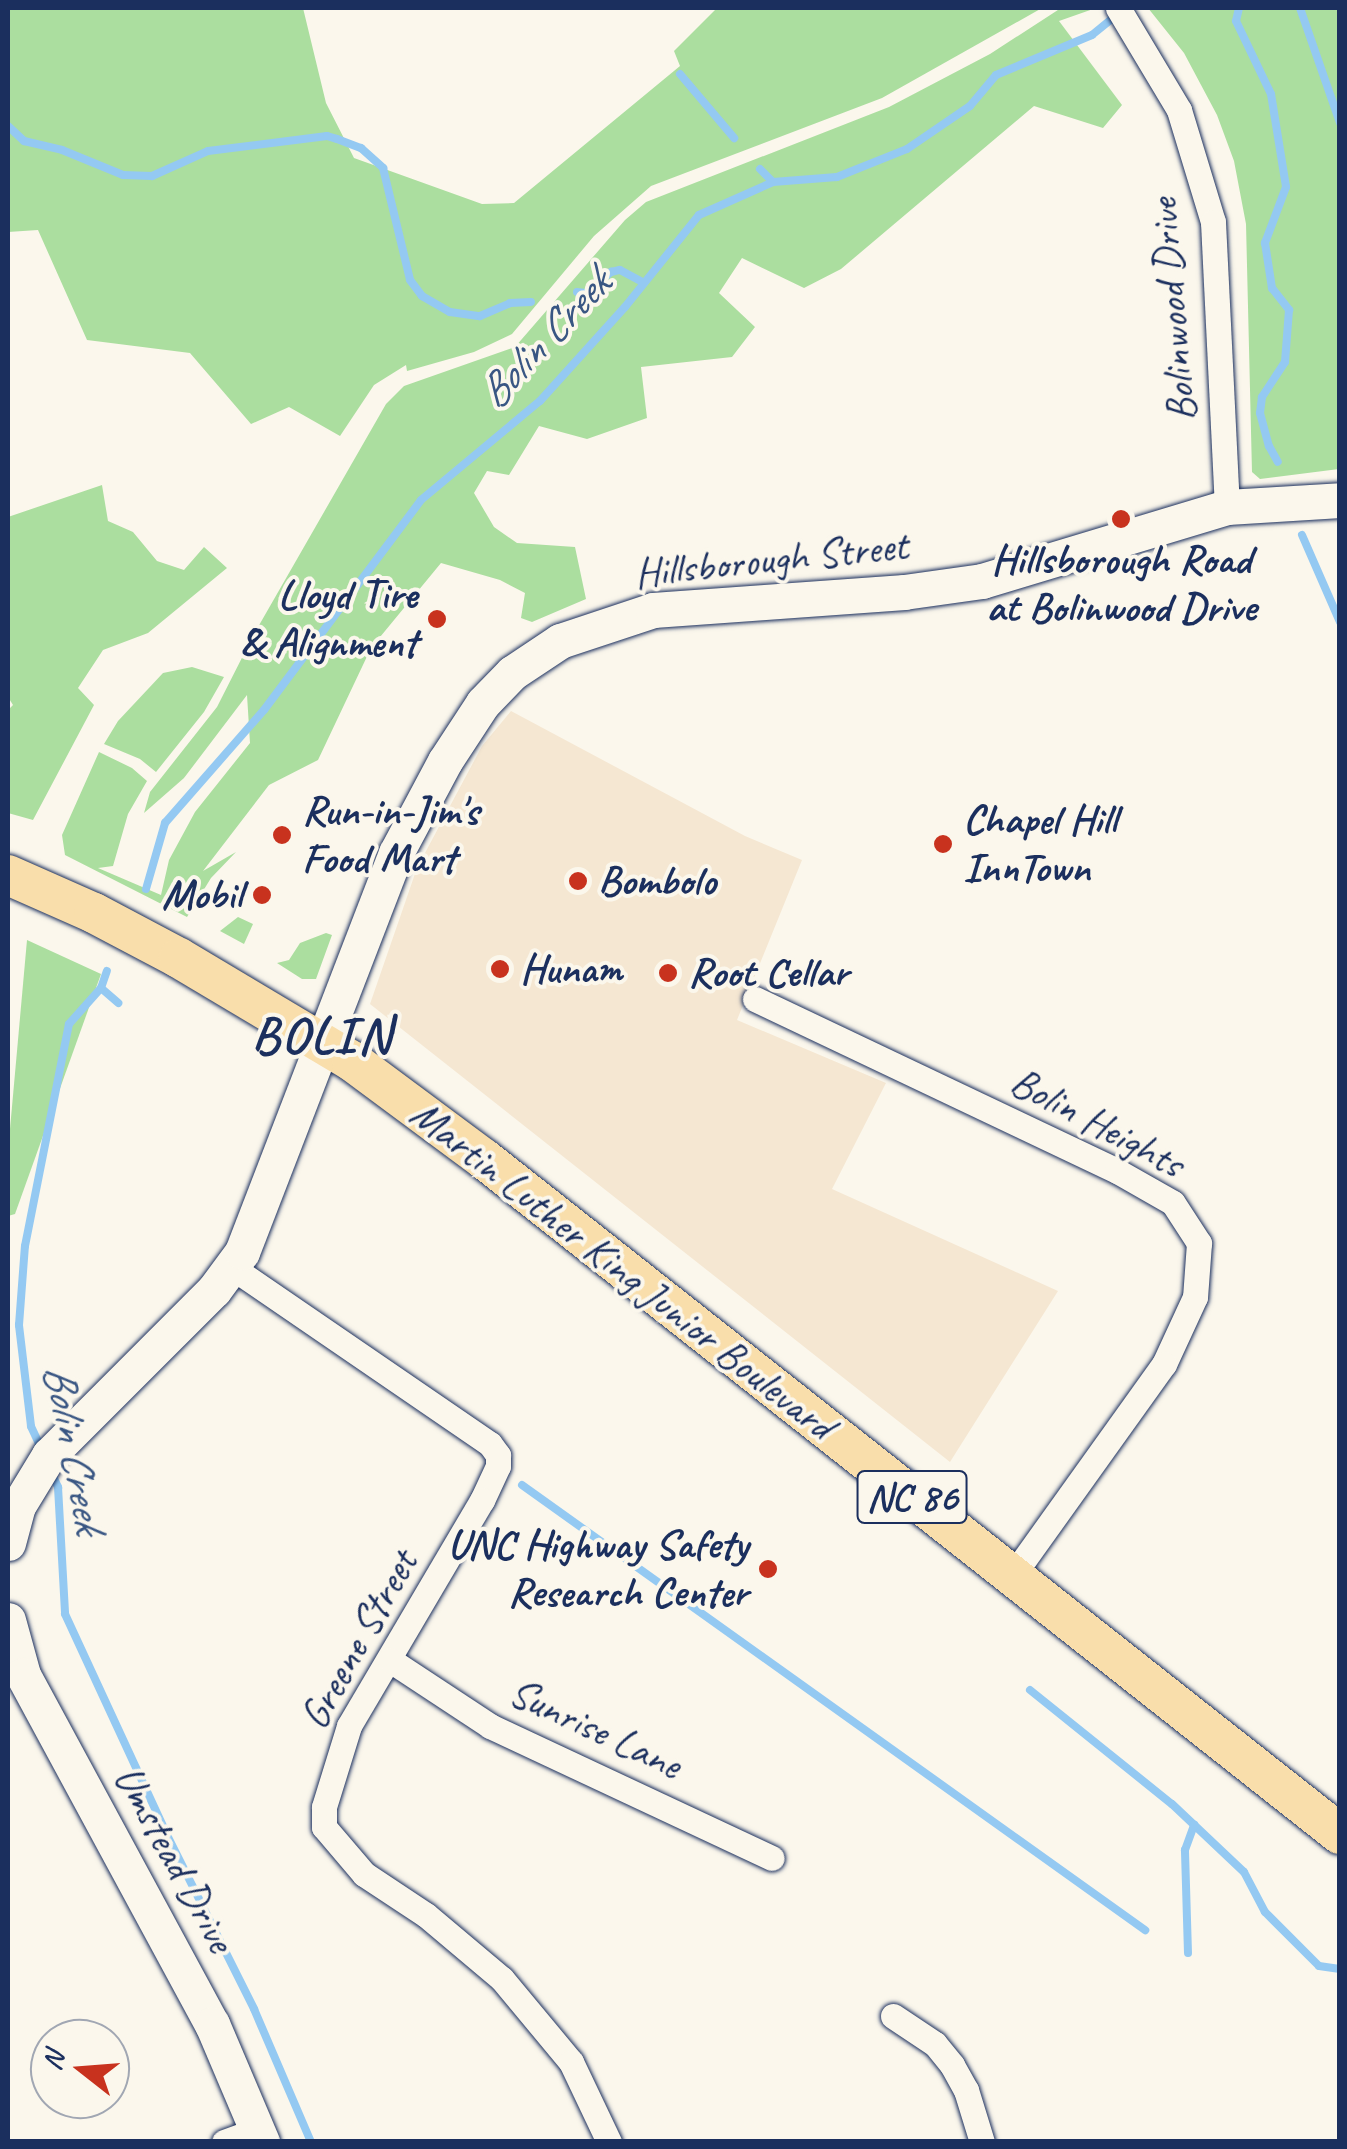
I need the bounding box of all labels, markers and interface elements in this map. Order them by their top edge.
street label: Bolinwood Drive [1138,196,1208,424]
water label: Bolin Creek [466,259,622,419]
marker: Hillsborough Road at Bolinwood Drive [1110,508,1132,530]
street label: Hillsborough Street [632,521,910,599]
place label: Hillsborough Road at Bolinwood Drive [986,535,1256,634]
place label: Lloyd Tire & Alignment [240,570,417,668]
marker: Lloyd Tire & Alignment [426,608,448,630]
place label: Run-in-Jim's Food Mart [302,786,479,884]
place label: Chapel Hill InnTown [963,795,1117,894]
marker: Run-in-Jim's Food Mart [271,824,293,846]
marker: Chapel Hill InnTown [932,833,954,855]
place label: Bombolo [598,856,716,906]
place label: Mobil [162,870,242,920]
marker: Bombolo [567,870,589,892]
marker: Mobil [251,884,273,906]
place label: Hunam [520,944,622,994]
place label: Root Cellar [688,948,847,998]
marker: Hunam [489,958,511,980]
marker: Root Cellar [657,962,679,984]
district label: BOLIN [252,1005,392,1067]
street label: Bolin Heights [1002,1057,1192,1189]
street label: Martin Luther King Junior Boulevard [401,1089,843,1451]
water label: Bolin Creek [31,1360,117,1536]
road number: NC 86 [854,1462,970,1532]
place label: UNC Highway Safety Research Center [446,1520,748,1618]
street label: Greene Street [289,1542,429,1738]
marker: UNC Highway Safety Research Center [757,1558,779,1580]
street label: Sunrise Lane [501,1667,689,1791]
street label: Umstead Drive [102,1757,246,1961]
north arrow [30,2019,130,2119]
text: N [33,2047,72,2074]

